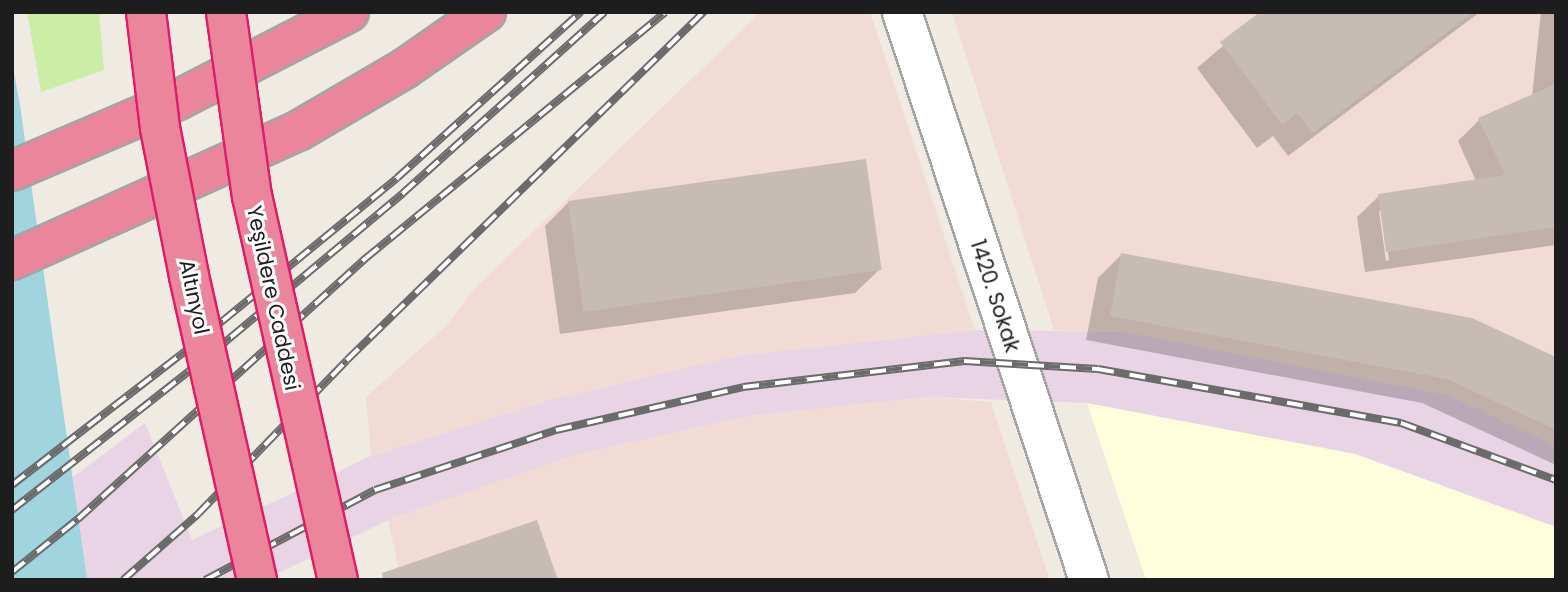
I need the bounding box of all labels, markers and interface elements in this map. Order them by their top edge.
street label: Yeşildere Caddesi [241,203,305,393]
street label: 1420. Sokak [965,237,1025,355]
street label: Altınyol [174,257,214,337]

